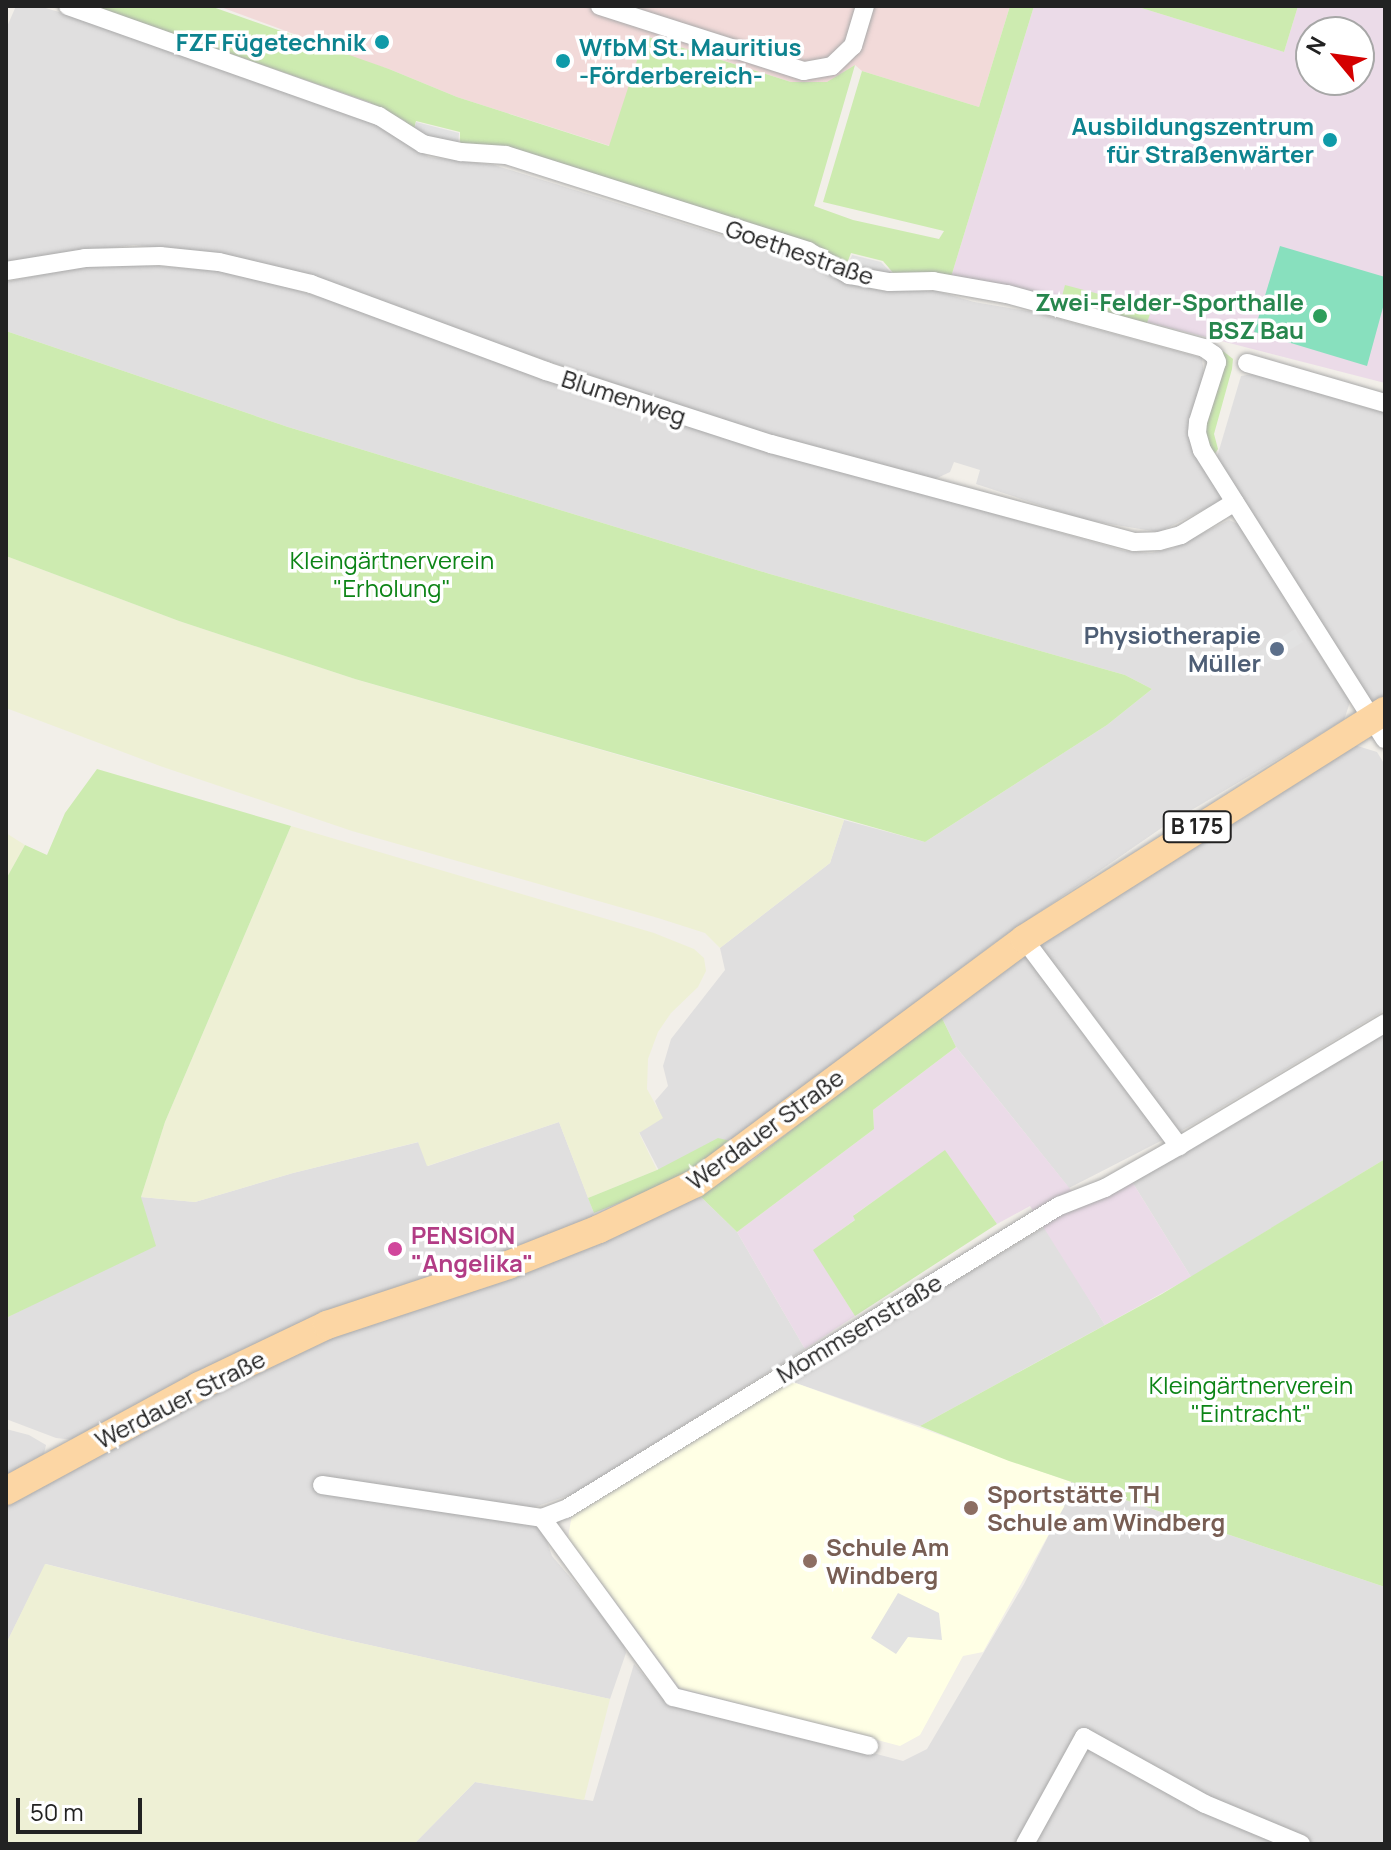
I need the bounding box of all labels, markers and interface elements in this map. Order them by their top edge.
north arrow [1295,16,1375,96]
place label: FZF Fügetechnik [176,28,366,56]
text: N [1299,31,1333,60]
marker: FZF Fügetechnik [373,33,391,51]
place label: WfbM St. Mauritius -Förderbereich- [579,33,801,89]
marker: WfbM St. Mauritius -Förderbereich- [554,52,572,70]
place label: Ausbildungszentrum für Straßenwärter [1072,112,1314,168]
marker: Ausbildungszentrum für Straßenwärter [1321,131,1339,149]
street label: Goethestraße [722,213,878,291]
place label: Zwei-Felder-Sporthalle BSZ Bau [1035,288,1304,344]
marker: Zwei-Felder-Sporthalle BSZ Bau [1311,307,1329,325]
street label: Blumenweg [558,363,690,431]
park label: Kleingärtnerverein "Erholung" [290,546,494,602]
place label: Physiotherapie Müller [1084,621,1261,677]
marker: Physiotherapie Müller [1268,640,1286,658]
road number: B 175 [1161,809,1233,845]
street label: Werdauer Straße [681,1062,849,1196]
place label: PENSION "Angelika" [411,1221,533,1277]
marker: PENSION "Angelika" [386,1240,404,1258]
street label: Mommsenstraße [771,1267,947,1389]
street label: Werdauer Straße [90,1344,270,1454]
park label: Kleingärtnerverein "Eintracht" [1149,1371,1353,1427]
place label: Sportstätte TH Schule am Windberg [987,1480,1225,1536]
marker: Sportstätte TH Schule am Windberg [962,1499,980,1517]
place label: Schule Am Windberg [826,1533,949,1589]
marker: Schule Am Windberg [801,1552,819,1570]
scale bar [20,1782,146,1832]
text: 50 m [30,1795,84,1828]

